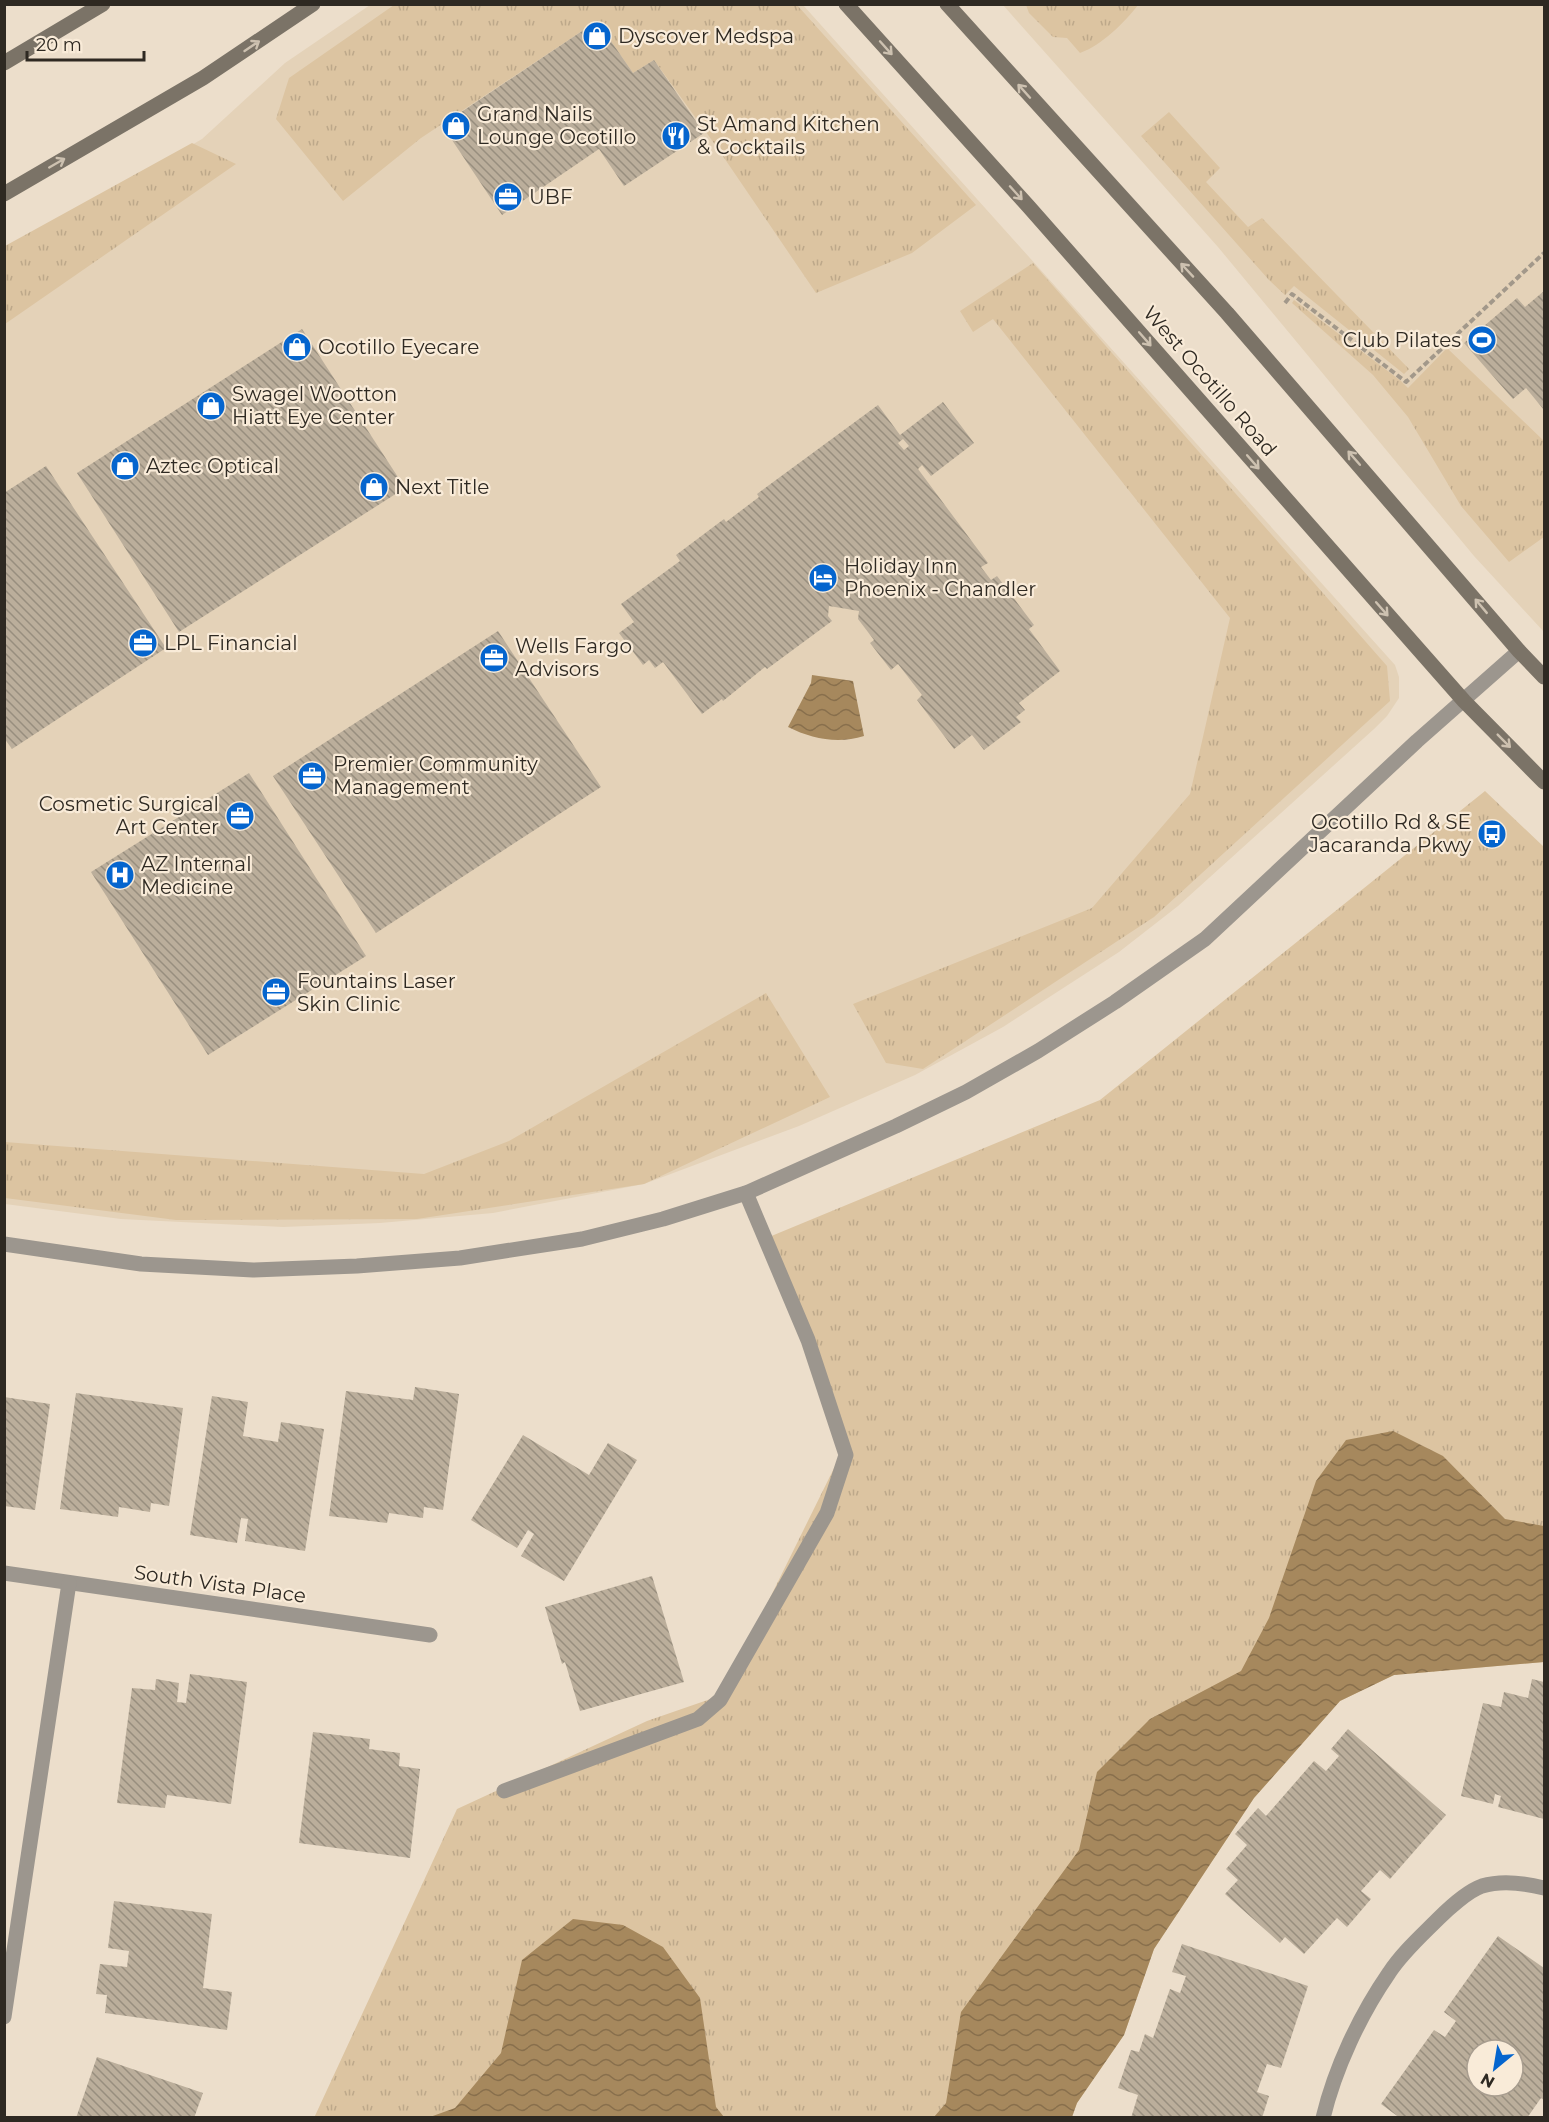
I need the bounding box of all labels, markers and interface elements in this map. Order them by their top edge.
shop icon: Dyscover Medspa [581,20,613,52]
scale bar [27,24,144,62]
place label: Dyscover Medspa [618,24,794,48]
text: 20 m [36,34,82,56]
one-way arrow [243,39,260,52]
one-way arrow [879,40,893,55]
one-way arrow [1017,84,1031,99]
place label: Grand Nails Lounge Ocotillo [477,102,636,149]
shop icon: Grand Nails Lounge Ocotillo [440,110,472,142]
place label: St Amand Kitchen & Cocktails [697,112,880,159]
restaurant icon: St Amand Kitchen & Cocktails [660,120,692,152]
one-way arrow [48,157,65,169]
office icon: UBF [492,181,524,213]
place label: UBF [529,185,573,209]
one-way arrow [1009,185,1024,200]
one-way arrow [1180,262,1194,277]
street label: West Ocotillo Road [1138,301,1282,461]
sports icon: Club Pilates [1466,324,1498,356]
place label: Club Pilates [1343,328,1461,352]
shop icon: Ocotillo Eyecare [281,331,313,363]
one-way arrow [1138,331,1152,346]
place label: Ocotillo Eyecare [318,335,479,359]
place label: Swagel Wootton Hiatt Eye Center [232,382,397,429]
shop icon: Swagel Wootton Hiatt Eye Center [195,390,227,422]
shop icon: Aztec Optical [109,450,141,482]
one-way arrow [1347,451,1361,466]
place label: Aztec Optical [146,454,279,478]
one-way arrow [1246,454,1260,469]
shop icon: Next Title [358,471,390,503]
place label: Next Title [395,475,489,499]
place label: Holiday Inn Phoenix - Chandler [844,554,1036,601]
hotel icon: Holiday Inn Phoenix - Chandler [807,562,839,594]
one-way arrow [1474,599,1488,614]
one-way arrow [1375,601,1389,616]
office icon: LPL Financial [127,627,159,659]
place label: LPL Financial [164,631,298,655]
place label: Wells Fargo Advisors [515,634,632,681]
office icon: Wells Fargo Advisors [478,642,510,674]
one-way arrow [1497,734,1512,749]
place label: Premier Community Management [333,752,538,799]
office icon: Premier Community Management [296,760,328,792]
place label: Cosmetic Surgical Art Center [39,792,219,839]
office icon: Cosmetic Surgical Art Center [224,800,256,832]
place label: Ocotillo Rd & SE Jacaranda Pkwy [1308,810,1471,857]
bus stop icon: Ocotillo Rd & SE Jacaranda Pkwy [1476,818,1508,850]
place label: AZ Internal Medicine [141,852,252,899]
hospital icon: AZ Internal Medicine [104,859,136,891]
place label: Fountains Laser Skin Clinic [297,969,456,1016]
office icon: Fountains Laser Skin Clinic [260,976,292,1008]
street label: South Vista Place [132,1560,308,1608]
north arrow [1465,2038,1525,2098]
text: N [1477,2069,1498,2092]

